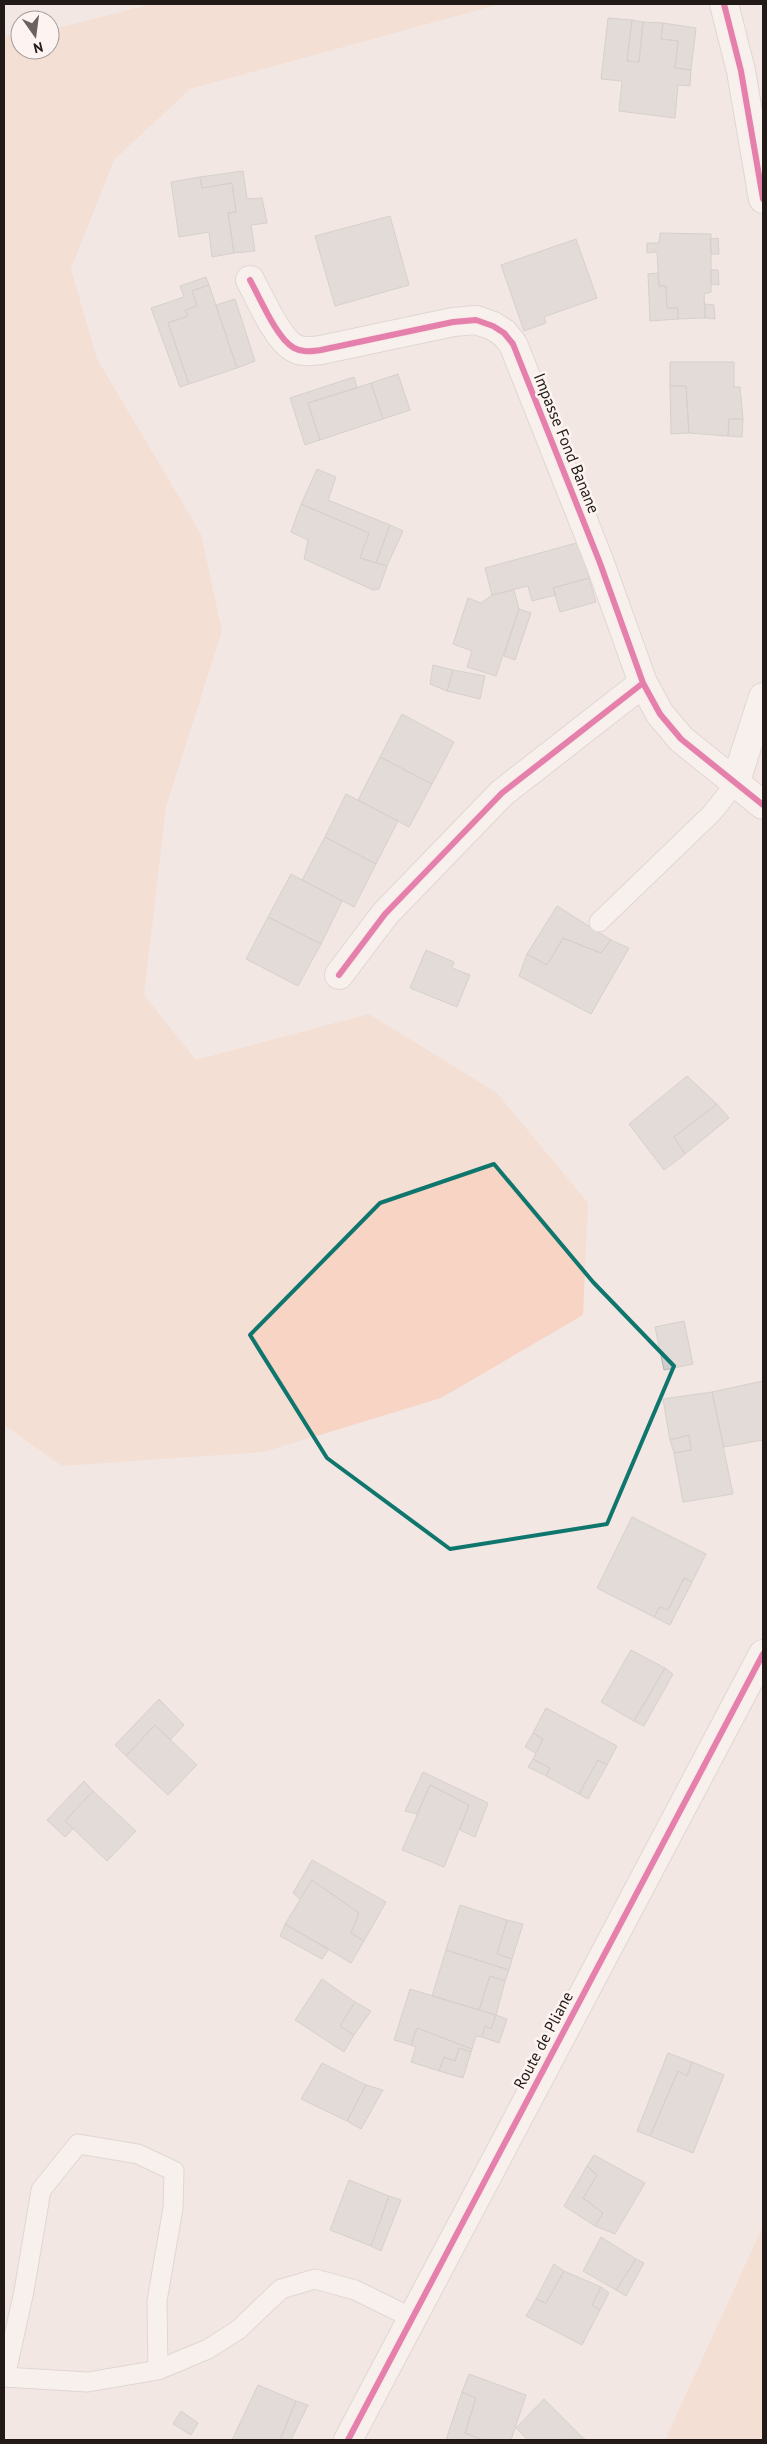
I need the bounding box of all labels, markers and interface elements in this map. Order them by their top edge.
north arrow [10,10,60,60]
text: N [32,38,45,57]
street label: Impasse Fond Banane [530,370,604,516]
street label: Route de Pliane [509,1988,577,2092]

